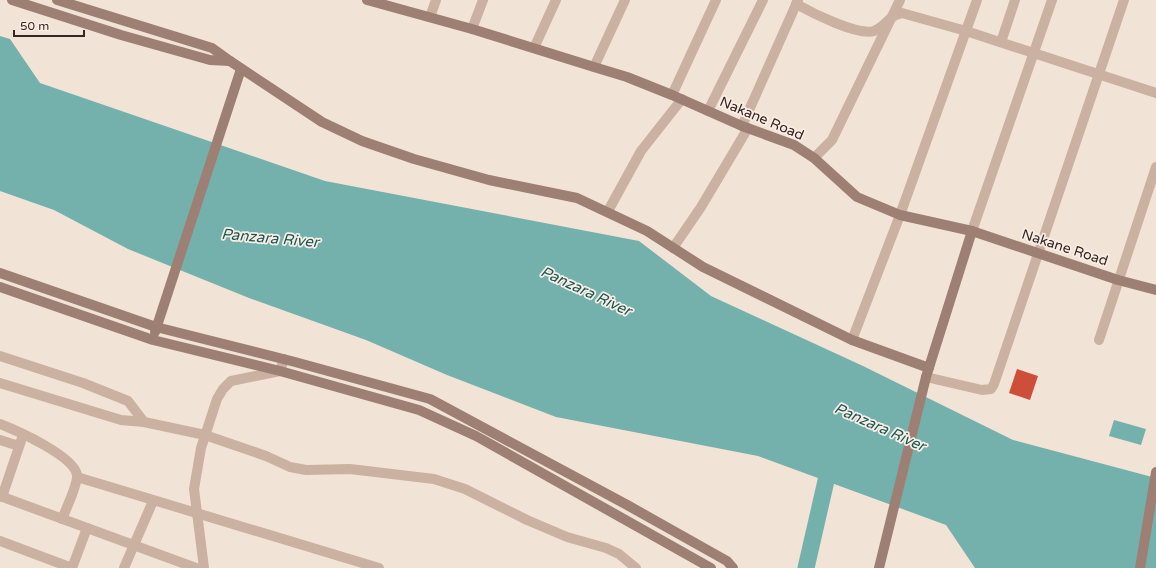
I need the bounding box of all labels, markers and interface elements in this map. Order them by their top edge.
scale bar [14,12,84,38]
text: 50 m [20,19,49,33]
street label: Nakane Road [717,93,806,144]
water label: Panzara River [221,225,322,251]
street label: Nakane Road [1020,226,1110,269]
water label: Panzara River [538,262,636,321]
water label: Panzara River [832,399,930,456]

